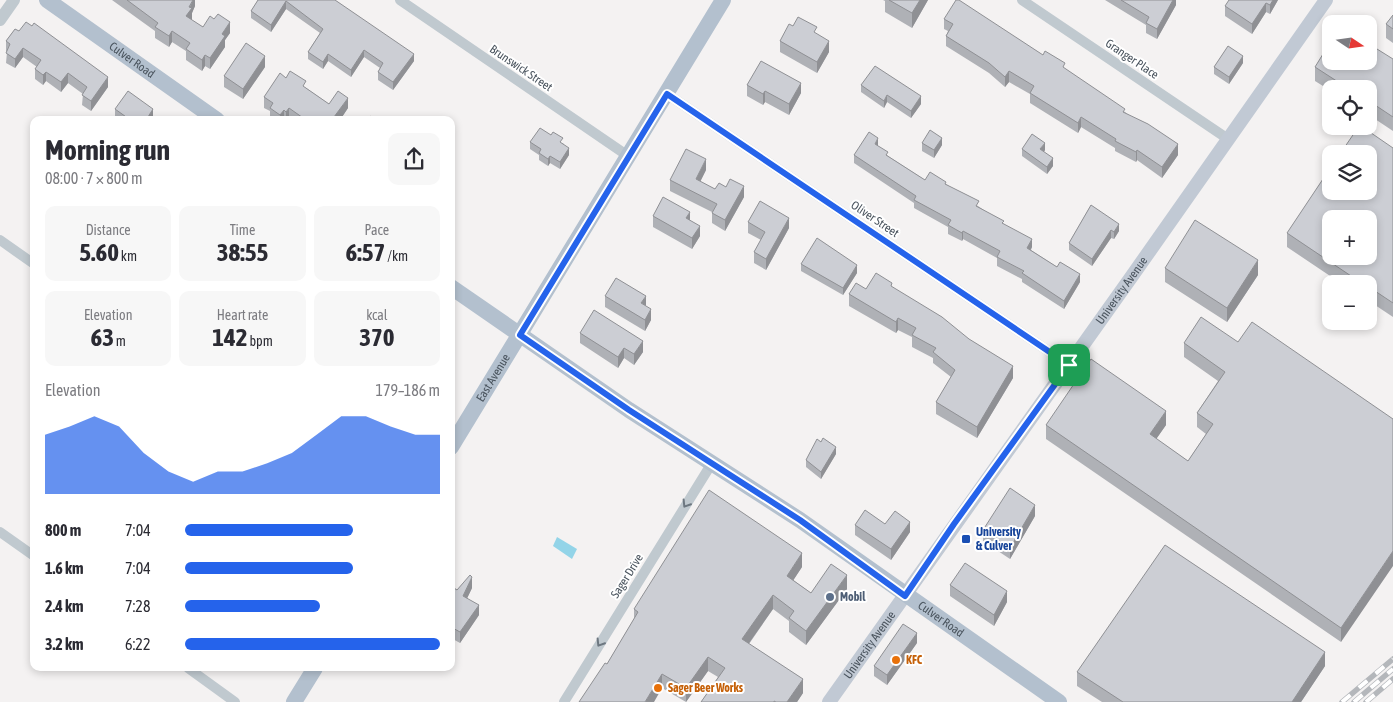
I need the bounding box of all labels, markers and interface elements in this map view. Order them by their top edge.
north arrow [1322,15,1378,70]
map controls [1322,15,1377,330]
street label: Granger Place [1103,36,1161,82]
street label: Culver Road [106,39,158,81]
street label: Brunswick Street [487,42,555,94]
button: locate [1322,80,1377,135]
button: share [388,133,440,185]
text: Morning run [45,134,170,166]
button: layers [1322,145,1377,200]
text: 08:00 · 7 × 800 m [45,169,143,187]
street label: Oliver Street [848,198,902,240]
button: + [1322,210,1377,265]
text: Distance [86,222,131,238]
text: Time [230,222,255,238]
text: Pace [365,222,389,238]
text: 5.60 [79,238,119,266]
text: 38:55 [217,238,268,266]
text: 6:57 [346,238,385,266]
text: km [119,248,137,264]
text: /km [385,248,408,264]
street label: University Avenue [1093,254,1150,327]
button: − [1322,275,1377,330]
text: Elevation [84,307,132,323]
text: Heart rate [217,307,268,323]
text: kcal [366,307,387,323]
text: 63 [90,323,114,351]
text: 142 [212,323,247,351]
text: 370 [359,323,394,351]
text: m [114,333,126,349]
text: bpm [247,333,273,349]
pin [1048,344,1090,386]
street label: East Avenue [473,351,513,404]
icon: arrive [1055,351,1083,379]
text: Elevation [45,381,100,399]
text: 179–186 m [376,381,440,399]
one-way arrow [683,499,692,508]
text: 800 m [45,521,81,539]
text: 7:04 [125,521,151,539]
place label: University & Culver [976,525,1021,553]
marker: University & Culver [960,533,972,545]
street label: Sager Drive [608,551,646,601]
text: 1.6 km [45,559,84,577]
text: 7:04 [125,559,151,577]
place label: Mobil [840,590,866,604]
marker: Mobil [824,591,836,603]
text: 2.4 km [45,597,84,615]
text: 7:28 [125,597,150,615]
street label: Culver Road [915,598,967,640]
street label: University Avenue [841,608,898,682]
text: 3.2 km [45,635,84,653]
text: 6:22 [125,635,150,653]
one-way arrow [597,637,607,646]
place label: KFC [906,653,923,667]
marker: KFC [890,654,902,666]
place label: Sager Beer Works [668,681,744,695]
marker: Sager Beer Works [652,682,664,694]

